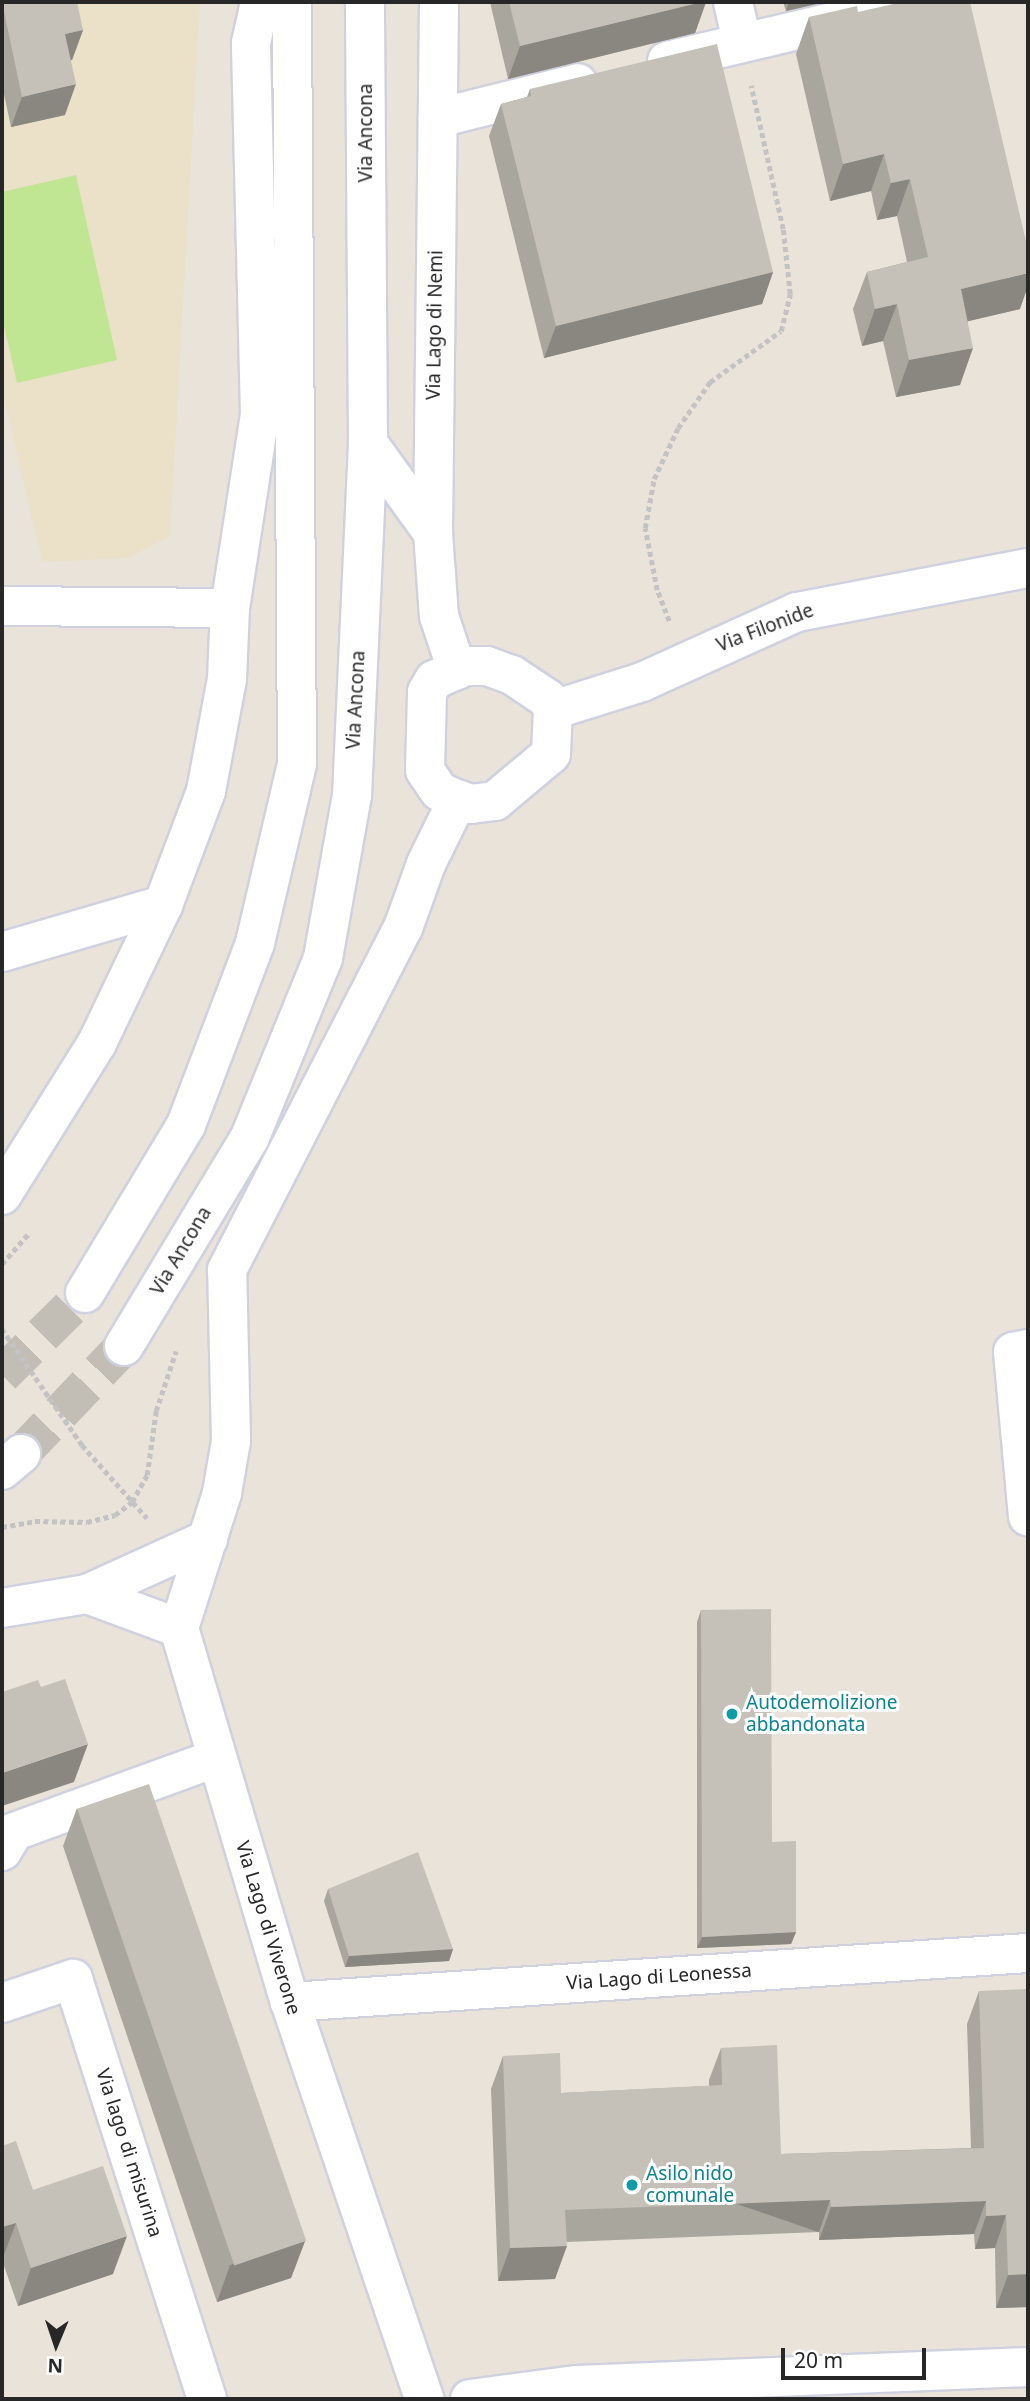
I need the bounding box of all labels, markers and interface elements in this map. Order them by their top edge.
street label: Via Ancona [355,84,377,182]
street label: Via Lago di Nemi [422,250,448,400]
street label: Via Filonide [713,599,817,657]
street label: Via Ancona [342,650,370,750]
street label: Via Ancona [146,1203,216,1299]
place label: Autodemolizione abbandonata [746,1692,897,1736]
marker: Autodemolizione abbandonata [724,1706,740,1722]
street label: Via Lago di Viverone [231,1838,305,2018]
street label: Via Lago di Leonessa [566,1959,752,1995]
street label: Via lago di misurina [91,2066,167,2240]
place label: Asilo nido comunale [646,2163,734,2207]
marker: Asilo nido comunale [624,2177,640,2193]
north arrow [21,2310,91,2380]
scale bar [785,2334,930,2378]
text: 20 m [794,2346,843,2374]
text: N [47,2353,63,2379]

